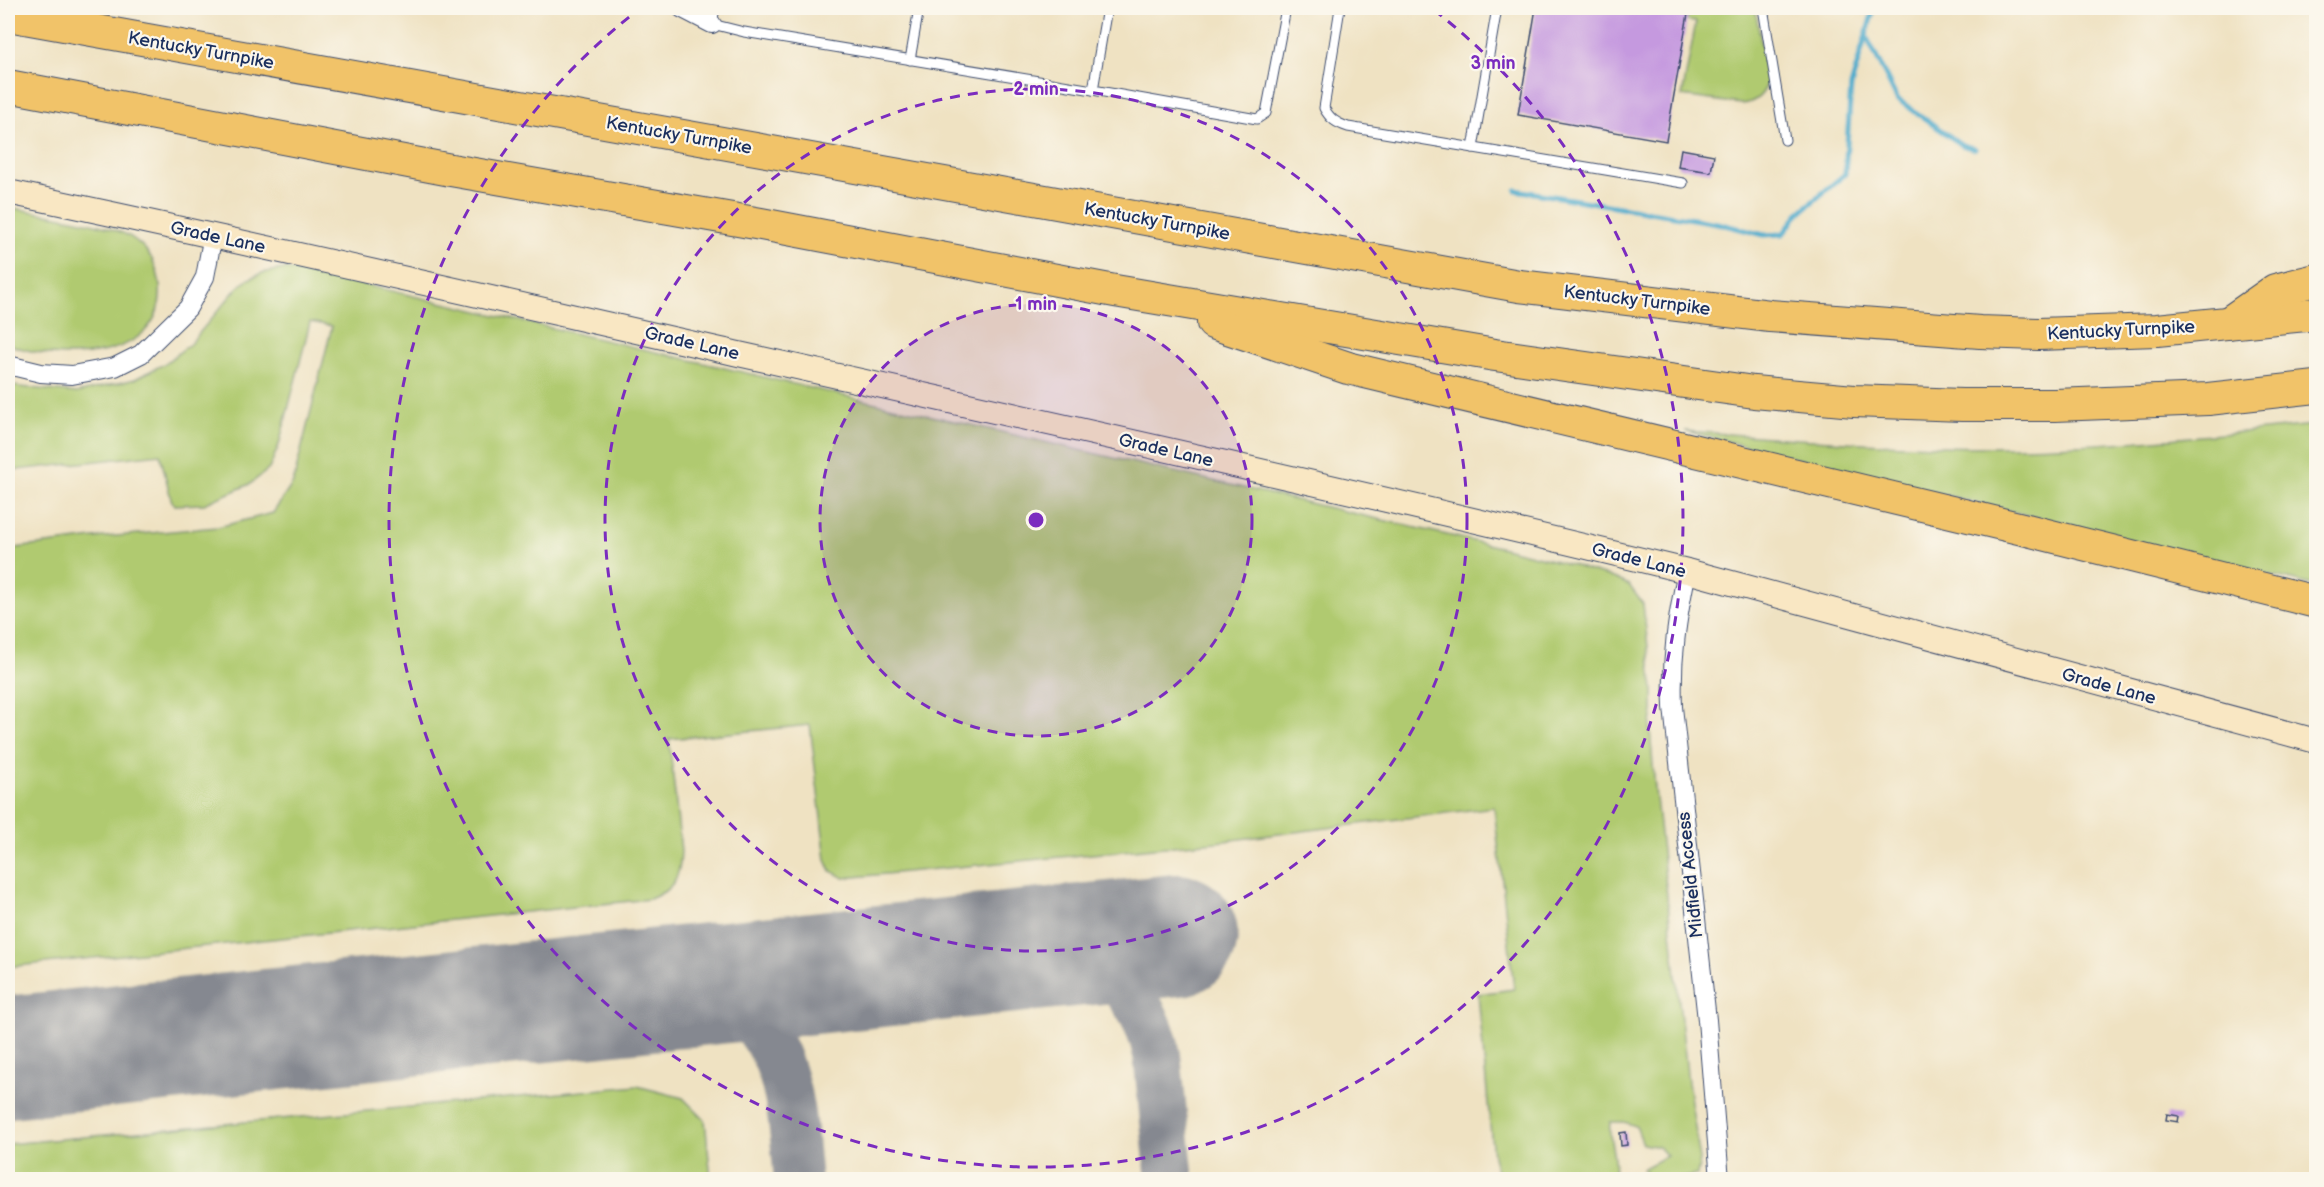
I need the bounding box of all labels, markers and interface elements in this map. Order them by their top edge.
street label: Kentucky Turnpike [126,27,276,74]
text: 3 min [1470,53,1516,74]
text: 2 min [1013,79,1059,100]
street label: Kentucky Turnpike [604,112,754,159]
street label: Kentucky Turnpike [1082,198,1232,245]
street label: Grade Lane [169,217,268,258]
street label: Kentucky Turnpike [1562,281,1712,320]
text: 1 min [1015,294,1057,315]
street label: Kentucky Turnpike [2047,316,2196,345]
street label: Grade Lane [643,322,742,365]
street label: Grade Lane [1117,429,1216,472]
centre of rings [1026,510,1046,530]
street label: Grade Lane [1590,539,1689,582]
street label: Grade Lane [2060,664,2159,709]
street label: Midfield Access [1673,811,1708,939]

